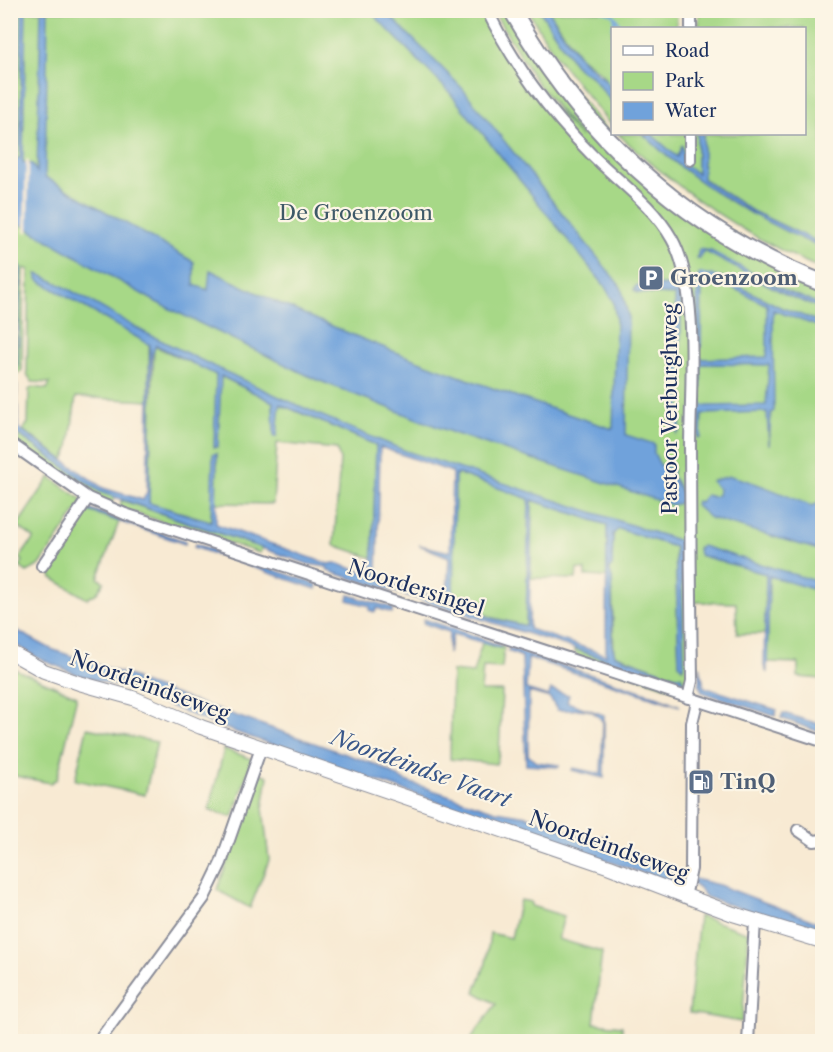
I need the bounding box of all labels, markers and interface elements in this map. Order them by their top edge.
legend [611,27,806,135]
text: Road [665,40,710,62]
text: Park [665,70,706,92]
text: Water [664,100,717,122]
park label: De Groenzoom [279,200,433,225]
parking icon: Groenzoom [636,263,666,293]
place label: Groenzoom [670,265,798,290]
street label: Pastoor Verburghweg [657,302,682,515]
street label: Noordersingel [345,554,488,621]
street label: Noordeindseweg [67,645,234,726]
water label: Noordeindse Vaart [325,723,515,814]
fuel station icon: TinQ [686,767,716,797]
place label: TinQ [720,769,775,794]
street label: Noordeindseweg [526,805,693,886]

